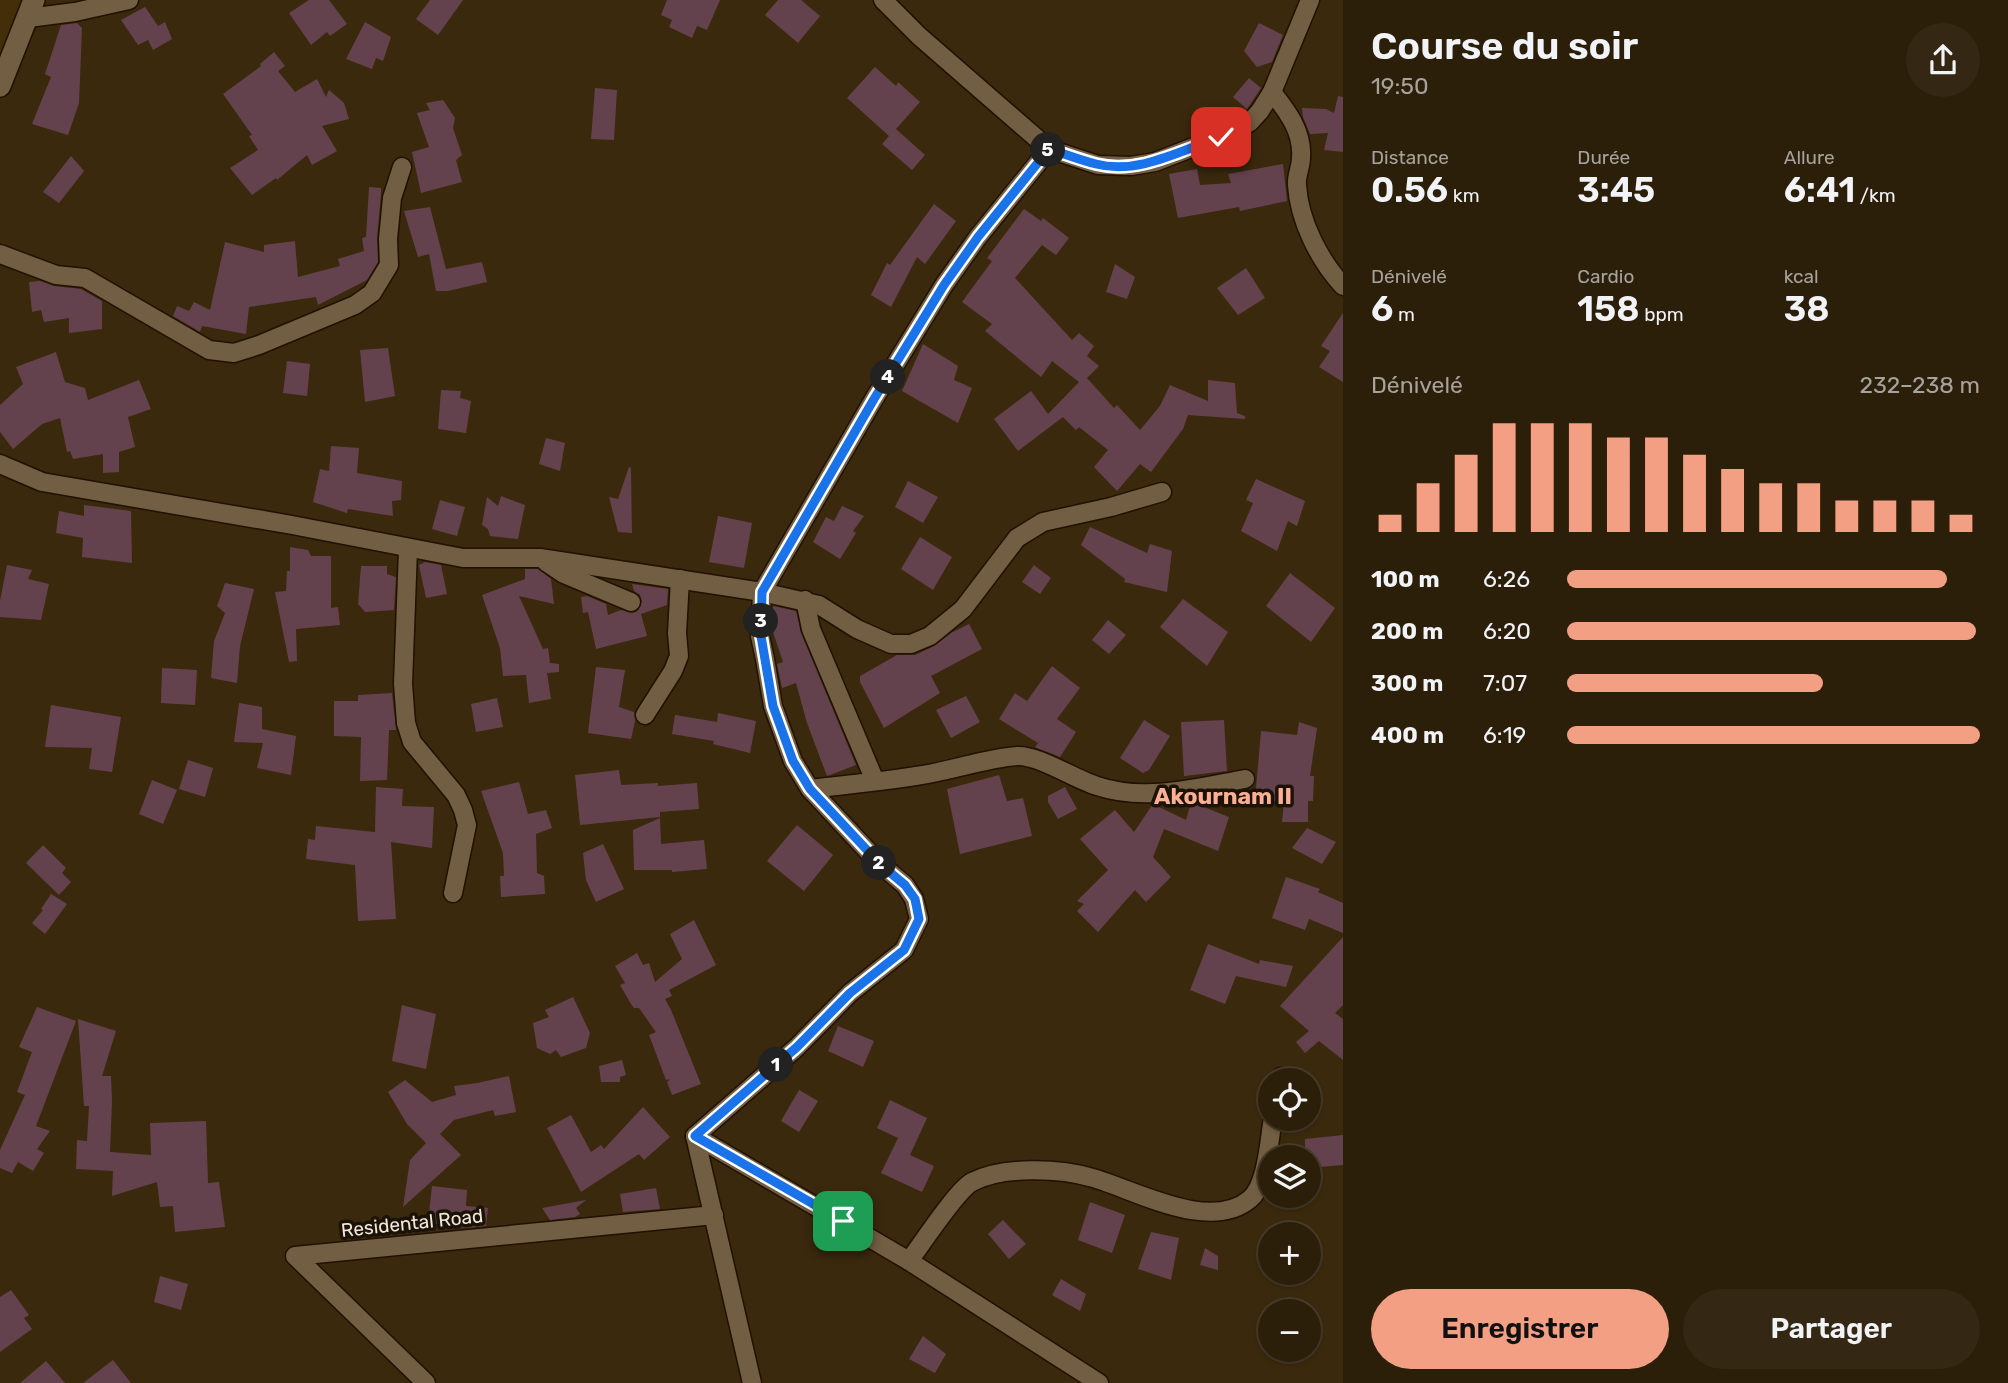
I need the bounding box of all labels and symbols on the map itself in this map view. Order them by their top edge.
pin [1191,107,1251,167]
pin: 5 [1030,132,1066,168]
pin: 4 [870,360,906,394]
pin: 3 [744,604,778,638]
district label: Akournam II [1154,782,1292,810]
pin: 2 [862,846,896,880]
pin: 1 [758,1048,794,1082]
pin [813,1191,873,1251]
street label: Residental Road [340,1204,484,1242]

